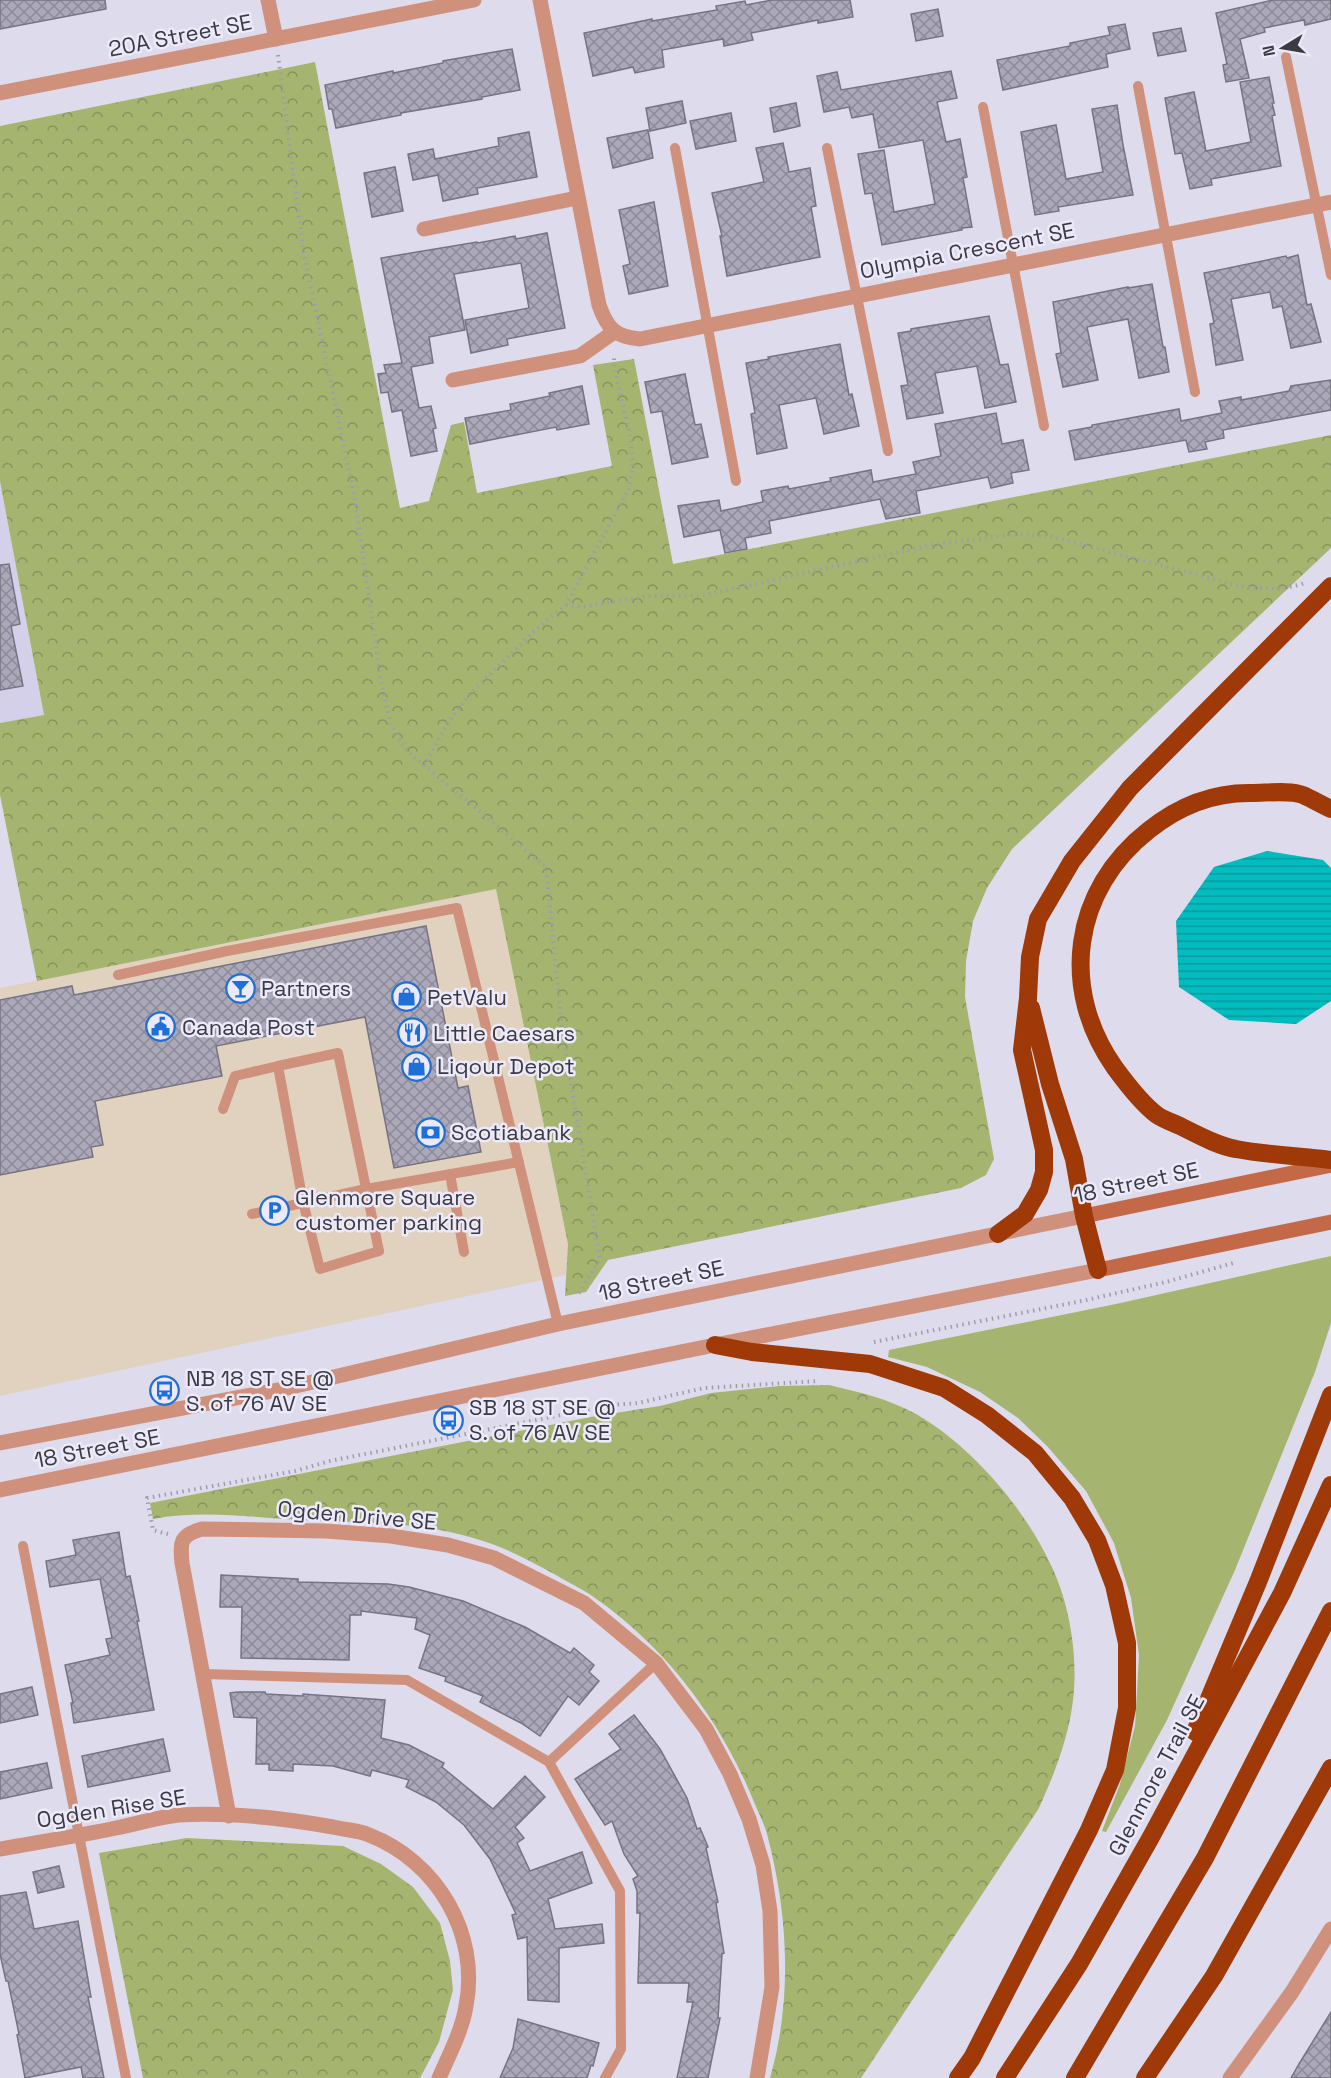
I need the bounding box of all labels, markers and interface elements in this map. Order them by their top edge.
street label: 20A Street SE [106,7,254,63]
north arrow [1253,18,1313,78]
text: N [1257,43,1280,58]
street label: Olympia Crescent SE [857,215,1077,285]
bar icon: Partners [224,972,256,1004]
place label: Partners [261,974,351,1002]
shop icon: PetValu [390,981,422,1013]
place label: PetValu [427,983,507,1011]
public building icon: Canada Post [145,1011,177,1043]
place label: Canada Post [182,1013,315,1041]
restaurant icon: Little Caesars [396,1017,428,1049]
place label: Little Caesars [433,1019,575,1047]
shop icon: Liqour Depot [400,1050,432,1082]
place label: Liqour Depot [437,1052,575,1080]
bank icon: Scotiabank [414,1116,446,1148]
place label: Scotiabank [451,1118,571,1146]
street label: 18 Street SE [1071,1155,1201,1209]
place label: Glenmore Square customer parking [295,1183,482,1236]
parking icon: Glenmore Square customer parking [258,1194,290,1226]
street label: 18 Street SE [596,1253,726,1307]
place label: NB 18 ST SE @ S. of 76 AV SE [186,1364,334,1417]
bus stop icon: NB 18 ST SE @ S. of 76 AV SE [149,1375,181,1407]
place label: SB 18 ST SE @ S. of 76 AV SE [469,1393,616,1446]
bus stop icon: SB 18 ST SE @ S. of 76 AV SE [432,1404,464,1436]
street label: 18 Street SE [32,1422,162,1474]
street label: Ogden Drive SE [276,1494,438,1536]
street label: Glenmore Trail SE [1102,1689,1210,1861]
street label: Ogden Rise SE [34,1782,188,1834]

